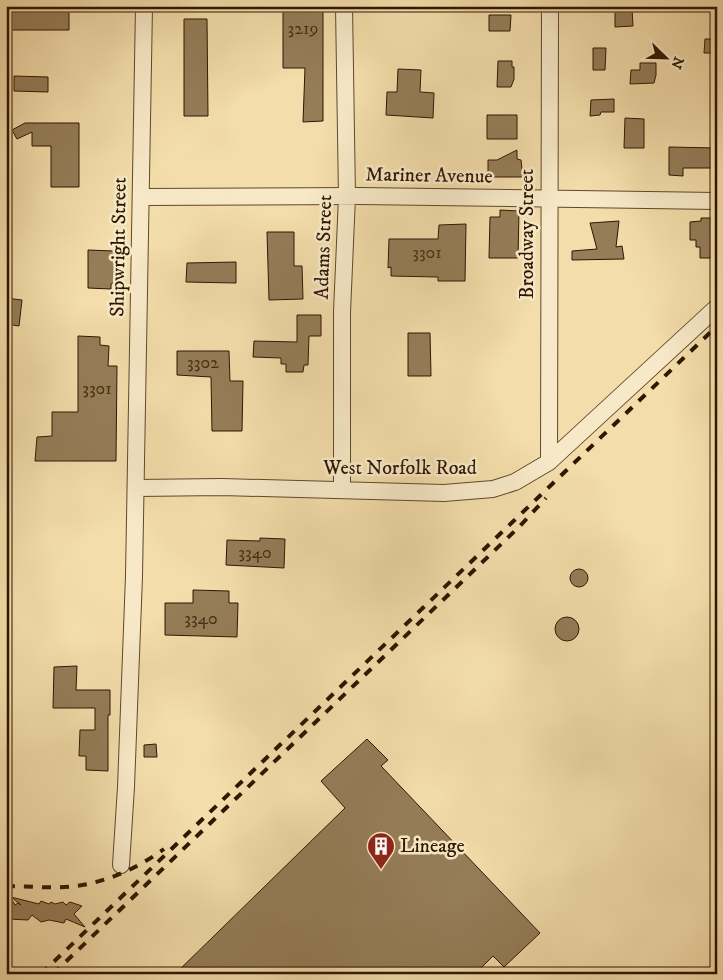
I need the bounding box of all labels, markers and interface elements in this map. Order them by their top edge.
house number: 3219 [287,18,319,40]
north arrow [640,32,690,82]
text: N [666,54,688,72]
street label: Mariner Avenue [365,162,493,190]
street label: Broadway Street [515,169,540,299]
street label: Shipwright Street [105,177,133,317]
street label: Adams Street [310,194,338,300]
house number: 3301 [412,242,442,264]
house number: 3302 [187,352,219,374]
house number: 3301 [82,378,112,400]
street label: West Norfolk Road [322,456,477,481]
house number: 3340 [238,542,272,564]
house number: 3340 [184,608,218,630]
building icon: Lineage [366,831,396,870]
place label: Lineage [400,834,465,859]

